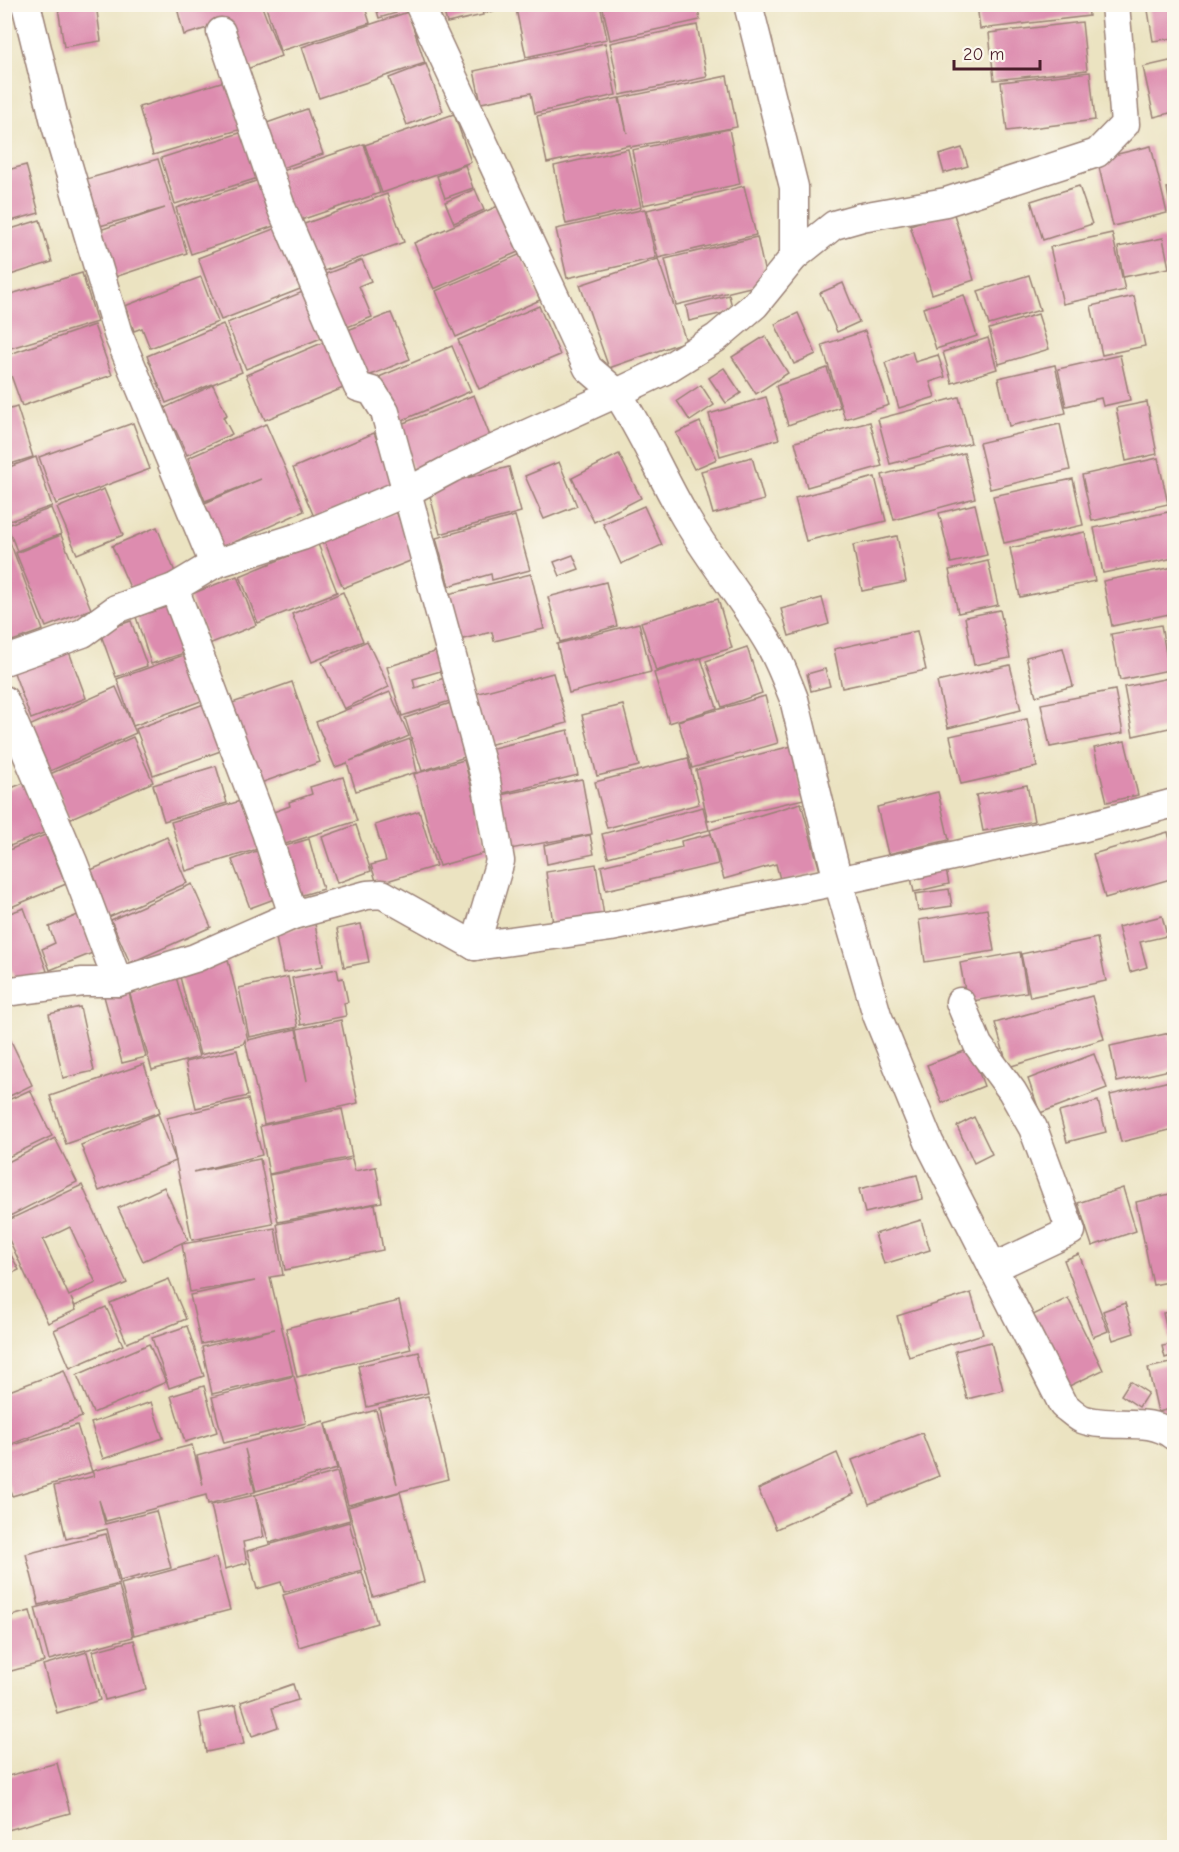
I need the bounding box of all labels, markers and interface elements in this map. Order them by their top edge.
scale bar [954,33,1040,71]
text: 20 m [963,44,1004,65]

